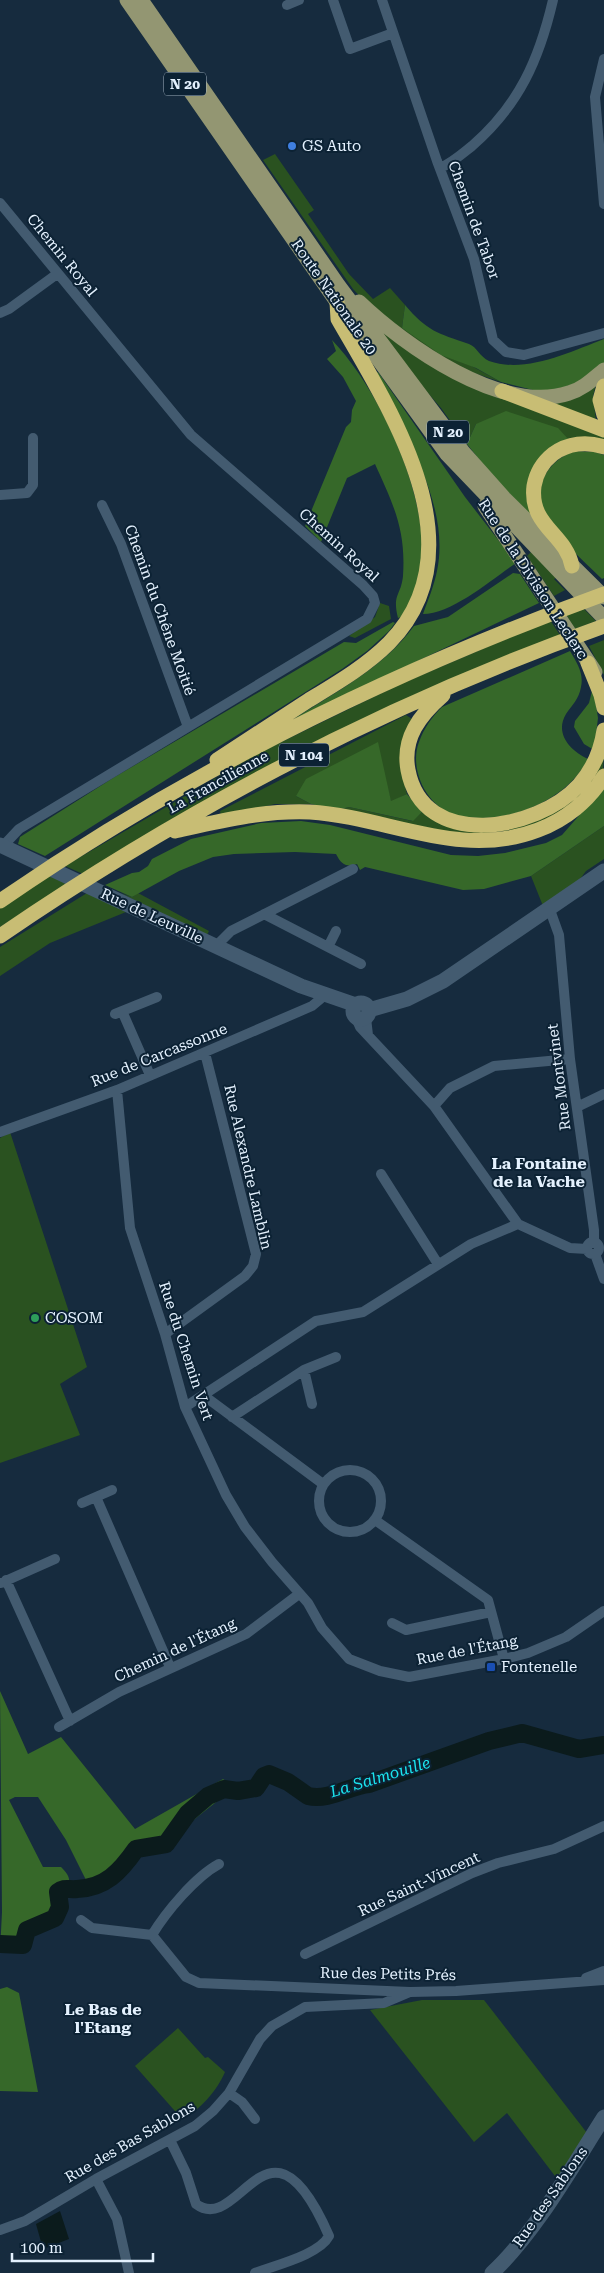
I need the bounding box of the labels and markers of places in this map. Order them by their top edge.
place label: GS Auto [302,137,361,155]
marker: GS Auto [286,140,298,152]
place label: COSOM [45,1309,103,1327]
marker: COSOM [29,1312,41,1324]
place label: Fontenelle [501,1658,577,1676]
marker: Fontenelle [485,1661,497,1673]

